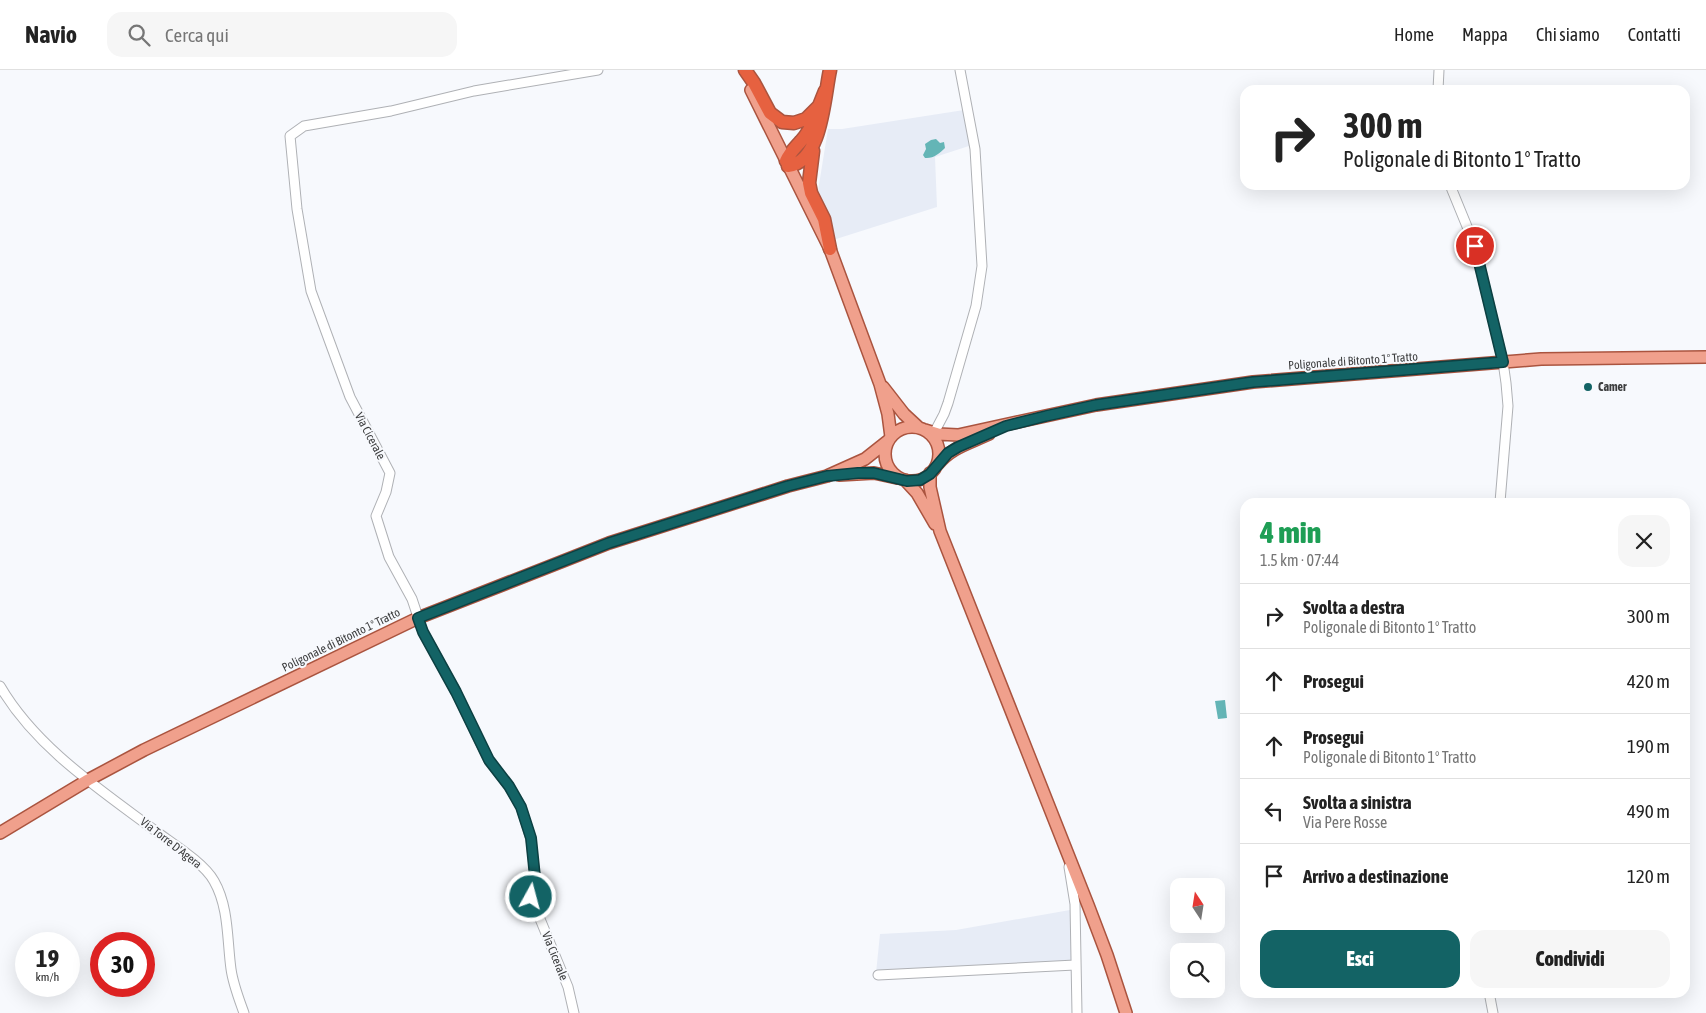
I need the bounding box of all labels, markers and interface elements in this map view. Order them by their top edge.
search box [107,12,457,57]
text: Navio [25,21,77,48]
icon: search [125,21,153,49]
text: Cerca qui [165,24,229,46]
text: Home [1394,24,1434,45]
text: Mappa [1462,24,1508,45]
text: Chi siamo [1536,24,1600,45]
text: Contatti [1628,24,1681,45]
icon: right [1260,105,1325,170]
text: 300 m [1343,105,1422,145]
text: Poligonale di Bitonto 1° Tratto [1343,146,1581,172]
pin [1454,225,1496,267]
icon: arrive [1461,232,1489,260]
street label: Poligonale di Bitonto 1° Tratto [1288,349,1419,373]
place label: Camer [1598,380,1627,394]
marker: Camer [1582,381,1594,393]
street label: Via Cicerale [352,410,388,462]
text: 4 min [1260,515,1321,549]
button: close [1618,515,1670,567]
text: 1.5 km · 07:44 [1260,551,1339,569]
text: Svolta a destra [1303,596,1405,618]
icon: right [1260,602,1288,630]
street label: Poligonale di Bitonto 1° Tratto [280,605,403,675]
text: 300 m [1627,605,1670,627]
text: Poligonale di Bitonto 1° Tratto [1303,618,1476,636]
icon: ahead [1260,667,1288,695]
text: Prosegui [1303,670,1364,692]
text: 420 m [1627,670,1670,692]
text: Prosegui [1303,726,1364,748]
icon: ahead [1260,732,1288,760]
text: 190 m [1627,735,1670,757]
text: Poligonale di Bitonto 1° Tratto [1303,748,1476,766]
text: Svolta a sinistra [1303,791,1412,813]
icon: left [1260,797,1288,825]
text: 490 m [1627,800,1670,822]
text: Via Pere Rosse [1303,813,1387,831]
street label: Via Torre D'Agera [138,815,204,871]
icon: arrive [1260,862,1288,890]
text: Arrivo a destinazione [1303,865,1449,887]
text: 120 m [1627,865,1670,887]
position arrow [504,870,556,922]
north arrow [1170,878,1225,932]
map controls [1170,878,1225,998]
street label: Via Cicerale [539,930,571,982]
button: Esci [1260,930,1460,988]
button: Condividi [1470,930,1670,988]
speed limit sign: 30 [90,932,155,997]
button: search [1170,943,1225,998]
text: 19 [36,944,59,972]
text: km/h [36,970,59,984]

